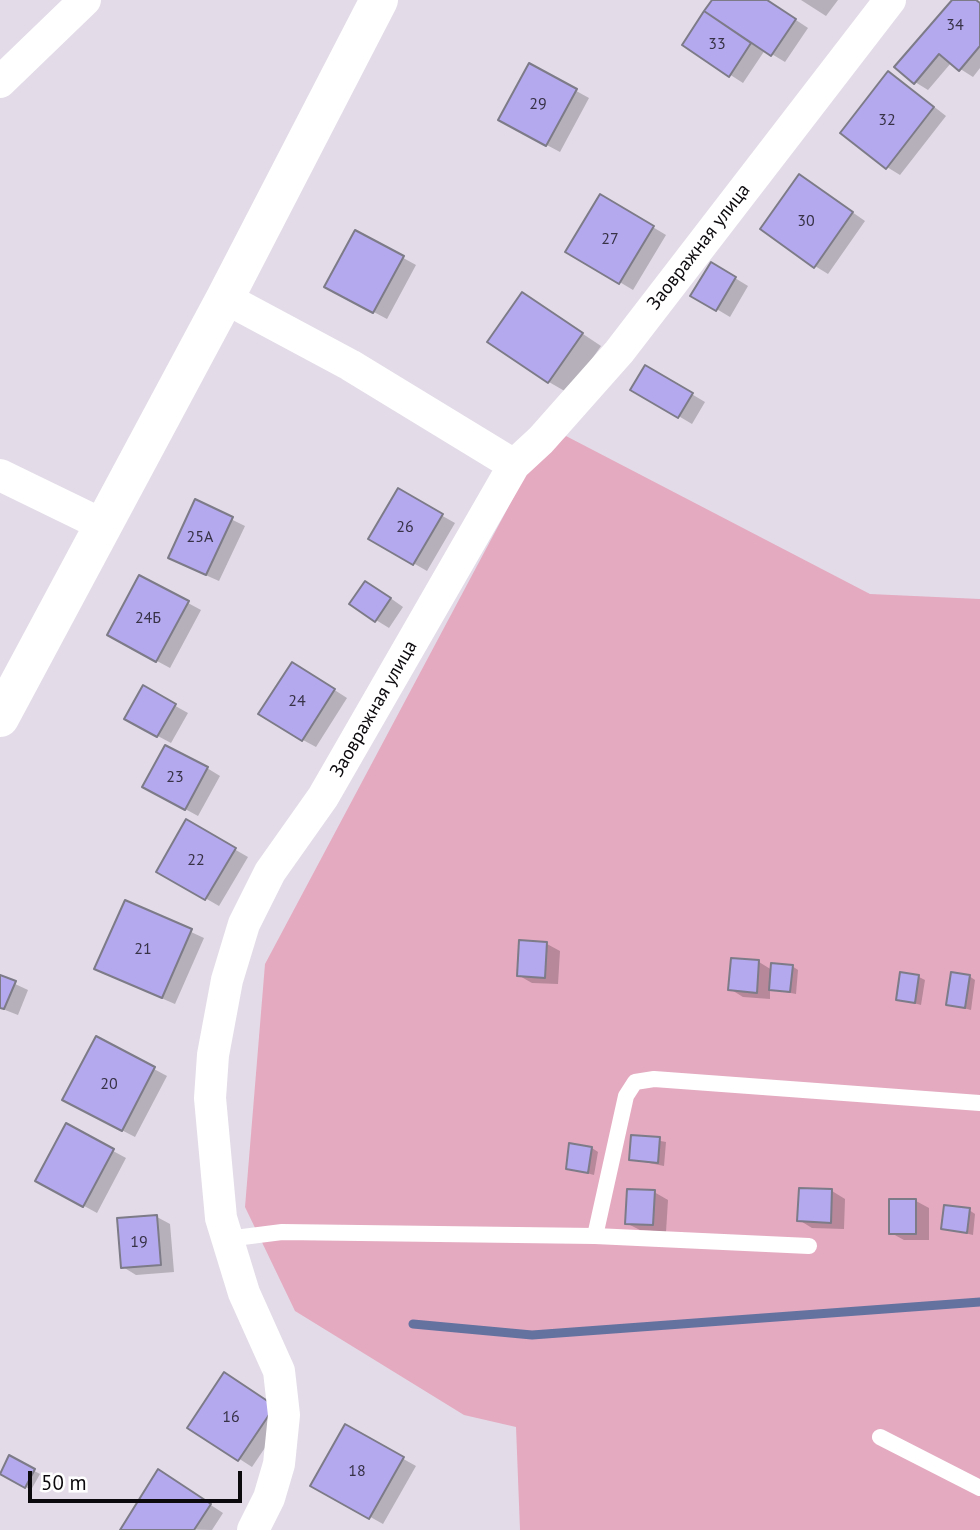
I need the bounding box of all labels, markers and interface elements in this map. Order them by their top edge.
house number: 34 [946,15,964,35]
house number: 33 [708,34,726,54]
house number: 29 [529,94,547,114]
house number: 32 [878,110,896,130]
street label: Заовражная улица [643,179,755,315]
house number: 30 [797,211,815,231]
house number: 27 [601,229,619,249]
house number: 26 [396,517,414,537]
house number: 25А [187,527,213,547]
house number: 24Б [135,608,161,628]
street label: Заовражная улица [326,637,422,781]
house number: 24 [288,691,306,711]
house number: 23 [166,767,184,787]
house number: 22 [187,850,205,870]
house number: 21 [134,939,152,959]
house number: 20 [100,1074,118,1094]
house number: 19 [130,1232,148,1252]
house number: 16 [222,1407,240,1427]
scale bar [32,1456,245,1500]
house number: 18 [348,1461,366,1481]
text: 50 m [41,1469,87,1496]

